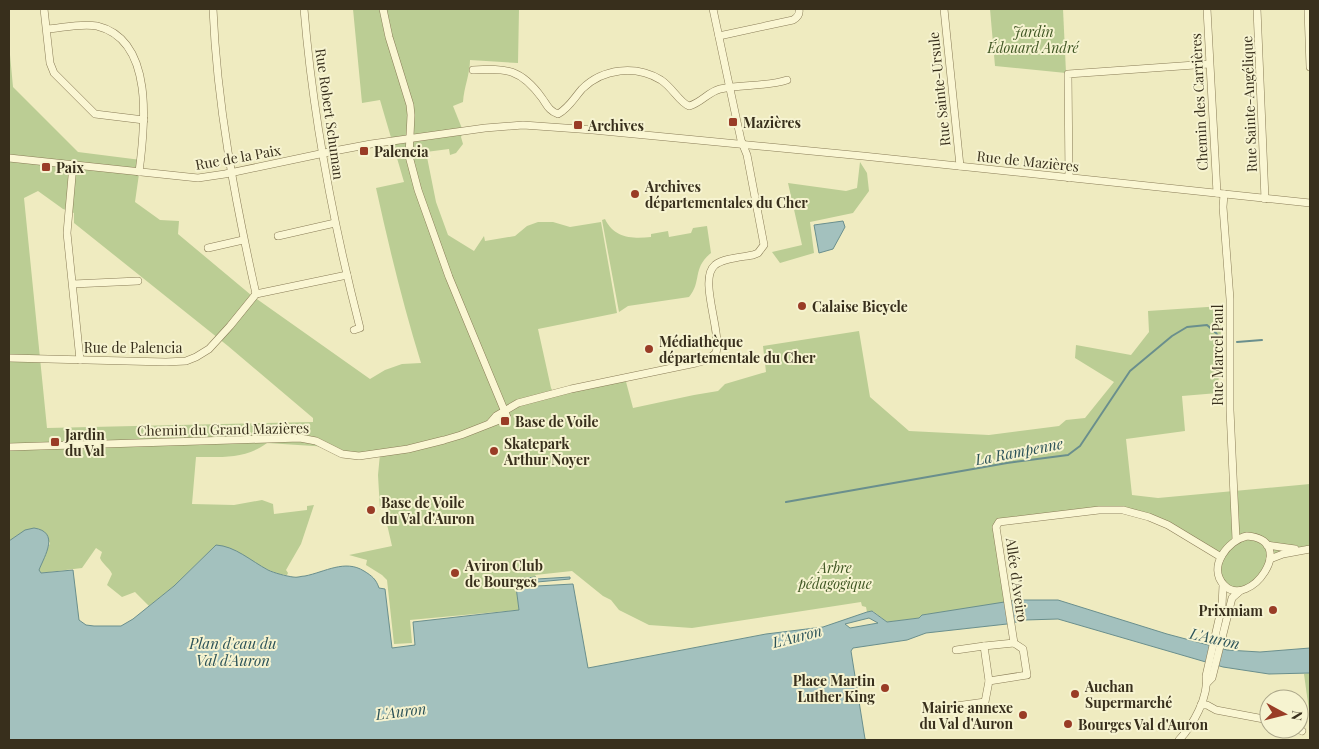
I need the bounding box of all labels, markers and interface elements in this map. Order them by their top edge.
park label: Jardin Édouard André [986,22,1080,57]
street label: Rue Sainte-Ursule [924,31,954,147]
street label: Chemin des Carrières [1186,33,1212,171]
street label: Rue Sainte-Angélique [1237,36,1261,172]
street label: Rue Robert Schuman [311,47,349,182]
place label: Mazières [743,113,801,132]
place label: Archives [587,116,644,135]
marker: Mazières [727,116,739,128]
marker: Archives [572,119,584,131]
street label: Rue de la Paix [194,140,283,174]
place label: Palencia [374,142,429,161]
marker: Palencia [358,145,370,157]
street label: Rue de Mazières [976,146,1080,176]
place label: Paix [56,158,84,177]
marker: Paix [40,161,52,173]
place label: Archives départementales du Cher [644,177,808,212]
marker: Archives départementales du Cher [629,188,641,200]
place label: Calaise Bicycle [812,297,908,316]
marker: Calaise Bicycle [796,300,808,312]
street label: Rue Marcel Paul [1208,304,1227,406]
place label: Médiathèque départementale du Cher [659,332,816,367]
street label: Rue de Palencia [84,338,182,357]
marker: Médiathèque départementale du Cher [643,343,655,355]
place label: Base de Voile [515,412,599,431]
marker: Base de Voile [499,415,511,427]
street label: Chemin du Grand Mazières [137,418,309,440]
place label: Jardin du Val [64,425,105,460]
water label: La Rampenne [972,433,1065,469]
place label: Skatepark Arthur Noyer [503,434,590,469]
marker: Jardin du Val [49,436,61,448]
marker: Skatepark Arthur Noyer [488,445,500,457]
place label: Base de Voile du Val d'Auron [381,493,475,528]
marker: Base de Voile du Val d'Auron [365,504,377,516]
street label: Allée d'Aveiro [1002,536,1032,624]
place label: Aviron Club de Bourges [464,556,543,591]
park label: Arbre pédagogique [797,558,872,593]
marker: Aviron Club de Bourges [449,567,461,579]
place label: Prixmiam [1199,601,1263,620]
marker: Prixmiam [1267,604,1279,616]
water label: L'Auron [769,620,824,652]
water label: L'Auron [1187,622,1242,653]
water label: Plan d'eau du Val d'Auron [188,633,277,670]
place label: Place Martin Luther King [793,671,875,706]
place label: Auchan Supermarché [1084,677,1172,712]
marker: Place Martin Luther King [879,682,891,694]
marker: Auchan Supermarché [1069,688,1081,700]
north arrow [1259,689,1309,739]
water label: L'Auron [374,698,427,724]
place label: Mairie annexe du Val d'Auron [920,698,1013,733]
marker: Mairie annexe du Val d'Auron [1017,709,1029,721]
text: N [1287,709,1307,722]
place label: Bourges Val d'Auron [1078,715,1208,734]
marker: Bourges Val d'Auron [1062,718,1074,730]

